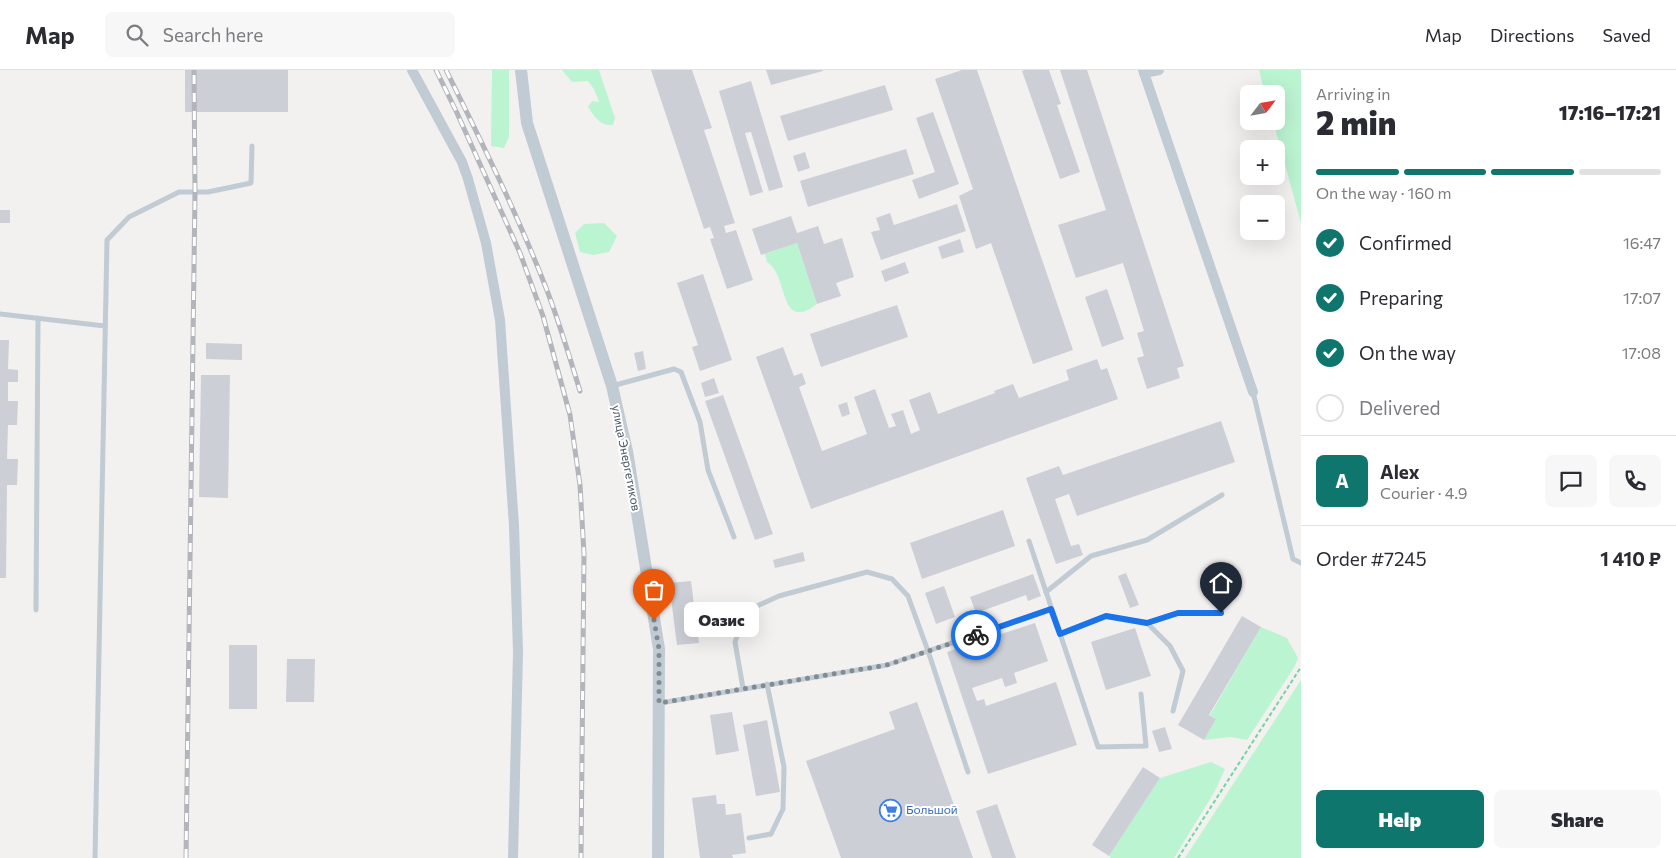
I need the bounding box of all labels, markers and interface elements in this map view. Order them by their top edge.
search box [105,12,455,57]
text: Map [25,20,75,49]
icon: search [123,21,151,49]
text: Search here [163,23,263,46]
text: Map [1425,24,1462,46]
text: Directions [1490,24,1574,46]
text: Saved [1602,24,1651,46]
text: Arriving in [1316,84,1390,103]
north arrow [1240,85,1285,130]
map controls [1240,85,1285,240]
text: 17:16–17:21 [1559,101,1661,124]
text: 2 min [1316,102,1396,142]
button: + [1240,140,1285,185]
text: On the way · 160 m [1316,183,1452,202]
button: − [1240,195,1285,240]
icon: check [1316,229,1344,257]
text: Confirmed [1359,231,1452,254]
text: 16:47 [1623,233,1661,252]
icon: check [1316,284,1344,312]
text: Preparing [1359,286,1443,309]
text: 17:07 [1623,288,1661,307]
icon: check [1316,339,1344,367]
text: On the way [1359,341,1456,364]
text: 17:08 [1622,343,1661,362]
text: Delivered [1359,396,1440,419]
street label: улица Энергетиков [610,404,644,512]
button: chat [1545,455,1597,507]
button: phone [1609,455,1661,507]
text: Alex [1380,460,1420,483]
text: A [1335,469,1349,492]
text: Courier · 4.9 [1380,483,1467,502]
text: Order #7245 [1316,547,1427,570]
text: 1 410 ₽ [1600,547,1661,570]
pin [1200,562,1242,613]
pin [633,569,675,620]
icon: home [1207,569,1235,597]
icon: bag [640,576,668,604]
callout: Оазис [684,602,759,638]
text: Оазис [698,610,745,629]
courier [951,610,1001,660]
icon: bike [962,621,990,649]
button: Help [1316,790,1484,848]
button: Share [1494,790,1661,848]
supermarket icon: Большой [878,798,902,822]
place label: Большой [906,802,958,816]

